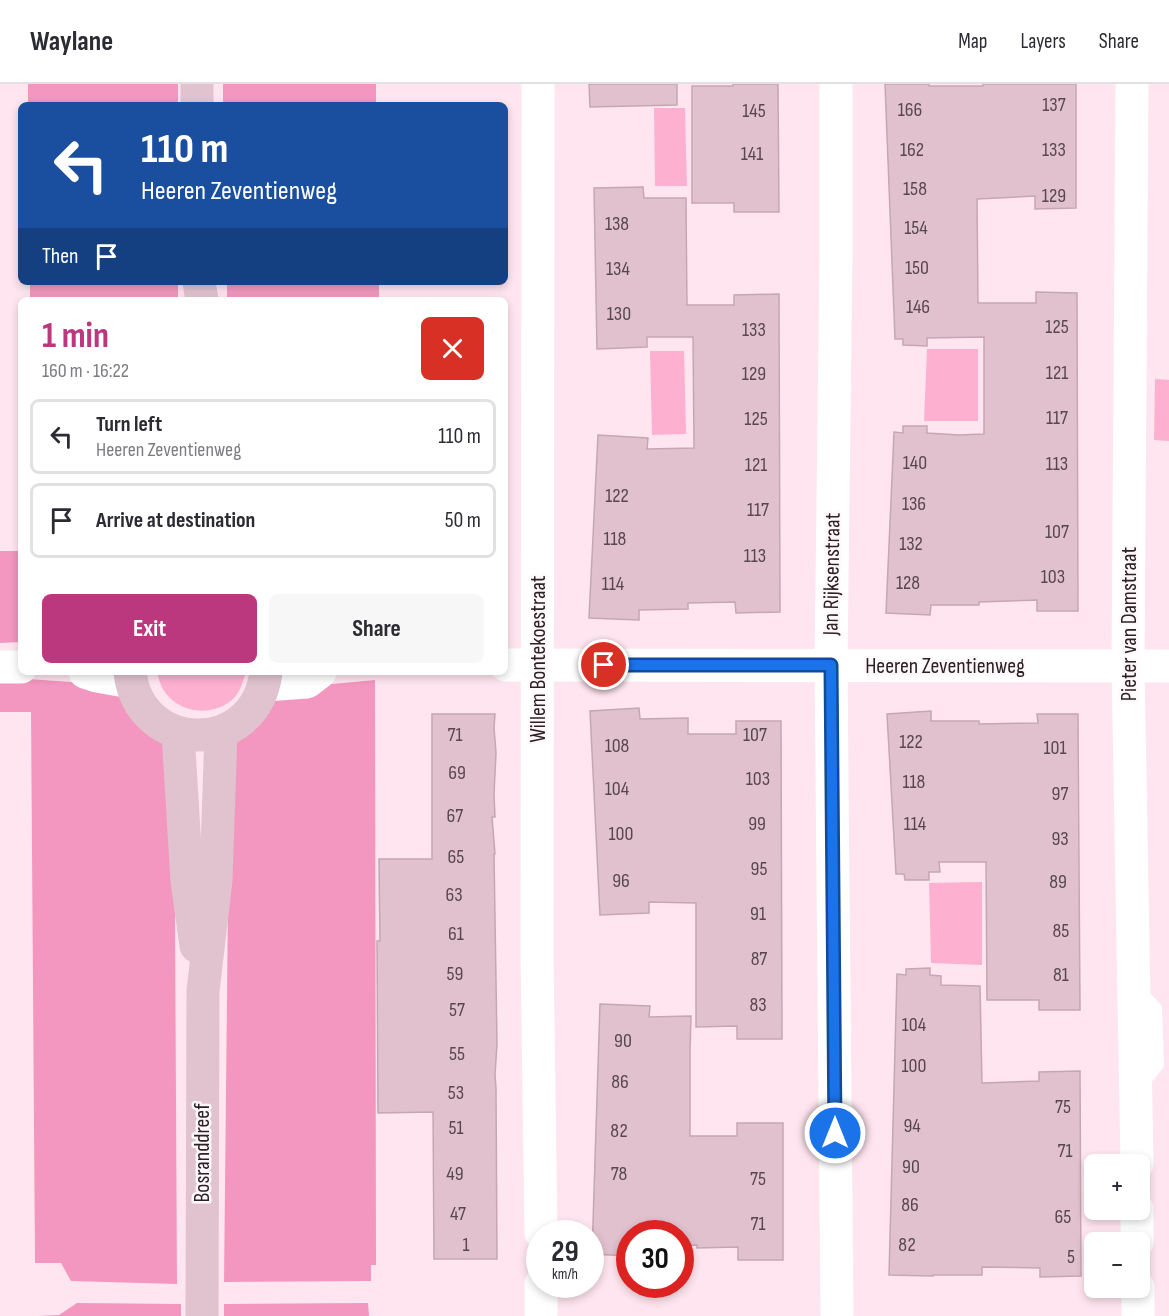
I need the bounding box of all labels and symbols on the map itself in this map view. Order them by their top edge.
house number: 137 [1042,93,1066,117]
house number: 166 [898,98,922,122]
house number: 145 [742,99,766,123]
house number: 162 [900,138,924,162]
house number: 133 [1042,138,1066,162]
house number: 141 [741,142,763,166]
house number: 158 [903,177,927,201]
house number: 129 [1042,184,1066,208]
house number: 138 [605,212,629,236]
house number: 154 [904,216,928,240]
house number: 150 [905,256,929,280]
house number: 134 [606,257,630,281]
house number: 146 [906,295,930,319]
house number: 130 [607,302,631,326]
house number: 125 [1045,315,1069,339]
house number: 133 [742,318,766,342]
house number: 121 [1046,361,1068,385]
house number: 129 [742,362,766,386]
house number: 117 [1046,406,1068,430]
house number: 125 [744,407,768,431]
house number: 140 [903,451,927,475]
house number: 113 [1046,452,1068,476]
house number: 121 [745,453,767,477]
house number: 122 [605,484,629,508]
house number: 136 [902,492,926,516]
house number: 117 [747,498,769,522]
street label: Jan Rijksenstraat [817,512,847,637]
house number: 107 [1045,520,1069,544]
house number: 118 [604,527,626,551]
house number: 132 [899,532,923,556]
house number: 113 [744,544,766,568]
street label: Pieter van Damstraat [1116,547,1143,701]
house number: 103 [1041,565,1065,589]
house number: 128 [896,571,920,595]
house number: 114 [602,572,624,596]
street label: Willem Bontekoestraat [525,575,552,743]
pin [578,639,629,690]
street label: Heeren Zeventienweg [865,653,1025,680]
house number: 71 [447,723,463,747]
house number: 107 [743,723,767,747]
house number: 122 [899,730,923,754]
house number: 108 [605,734,629,758]
house number: 101 [1044,736,1066,760]
house number: 69 [448,761,466,785]
house number: 103 [746,767,770,791]
house number: 118 [903,770,925,794]
house number: 104 [605,777,629,801]
house number: 97 [1052,782,1068,806]
house number: 67 [447,804,463,828]
house number: 99 [748,812,766,836]
house number: 114 [904,812,926,836]
house number: 100 [609,822,633,846]
house number: 93 [1051,827,1069,851]
house number: 65 [448,845,464,869]
house number: 95 [751,857,767,881]
house number: 96 [612,869,630,893]
house number: 89 [1049,870,1067,894]
house number: 63 [445,883,463,907]
house number: 91 [750,902,766,926]
house number: 85 [1053,919,1069,943]
house number: 61 [448,922,464,946]
house number: 87 [751,947,767,971]
house number: 59 [447,962,463,986]
house number: 81 [1053,963,1069,987]
house number: 83 [749,993,767,1017]
house number: 57 [449,998,465,1022]
house number: 104 [902,1013,926,1037]
house number: 90 [614,1029,632,1053]
house number: 55 [449,1042,465,1066]
house number: 100 [902,1054,926,1078]
house number: 86 [611,1070,629,1094]
house number: 53 [448,1081,464,1105]
house number: 75 [1055,1095,1071,1119]
position arrow [803,1101,867,1165]
street label: Bosranddreef [189,1103,216,1203]
house number: 94 [903,1114,921,1138]
house number: 51 [448,1116,464,1140]
house number: 82 [610,1119,628,1143]
house number: 71 [1057,1139,1073,1163]
house number: 90 [902,1155,920,1179]
house number: 49 [446,1162,464,1186]
house number: 78 [611,1162,627,1186]
house number: 75 [750,1167,766,1191]
house number: 86 [901,1193,919,1217]
house number: 47 [450,1202,466,1226]
house number: 65 [1055,1205,1071,1229]
house number: 71 [750,1212,766,1236]
speed limit sign: 30 [616,1220,694,1298]
house number: 1 [463,1233,470,1257]
house number: 82 [898,1233,916,1257]
house number: 5 [1067,1245,1075,1269]

